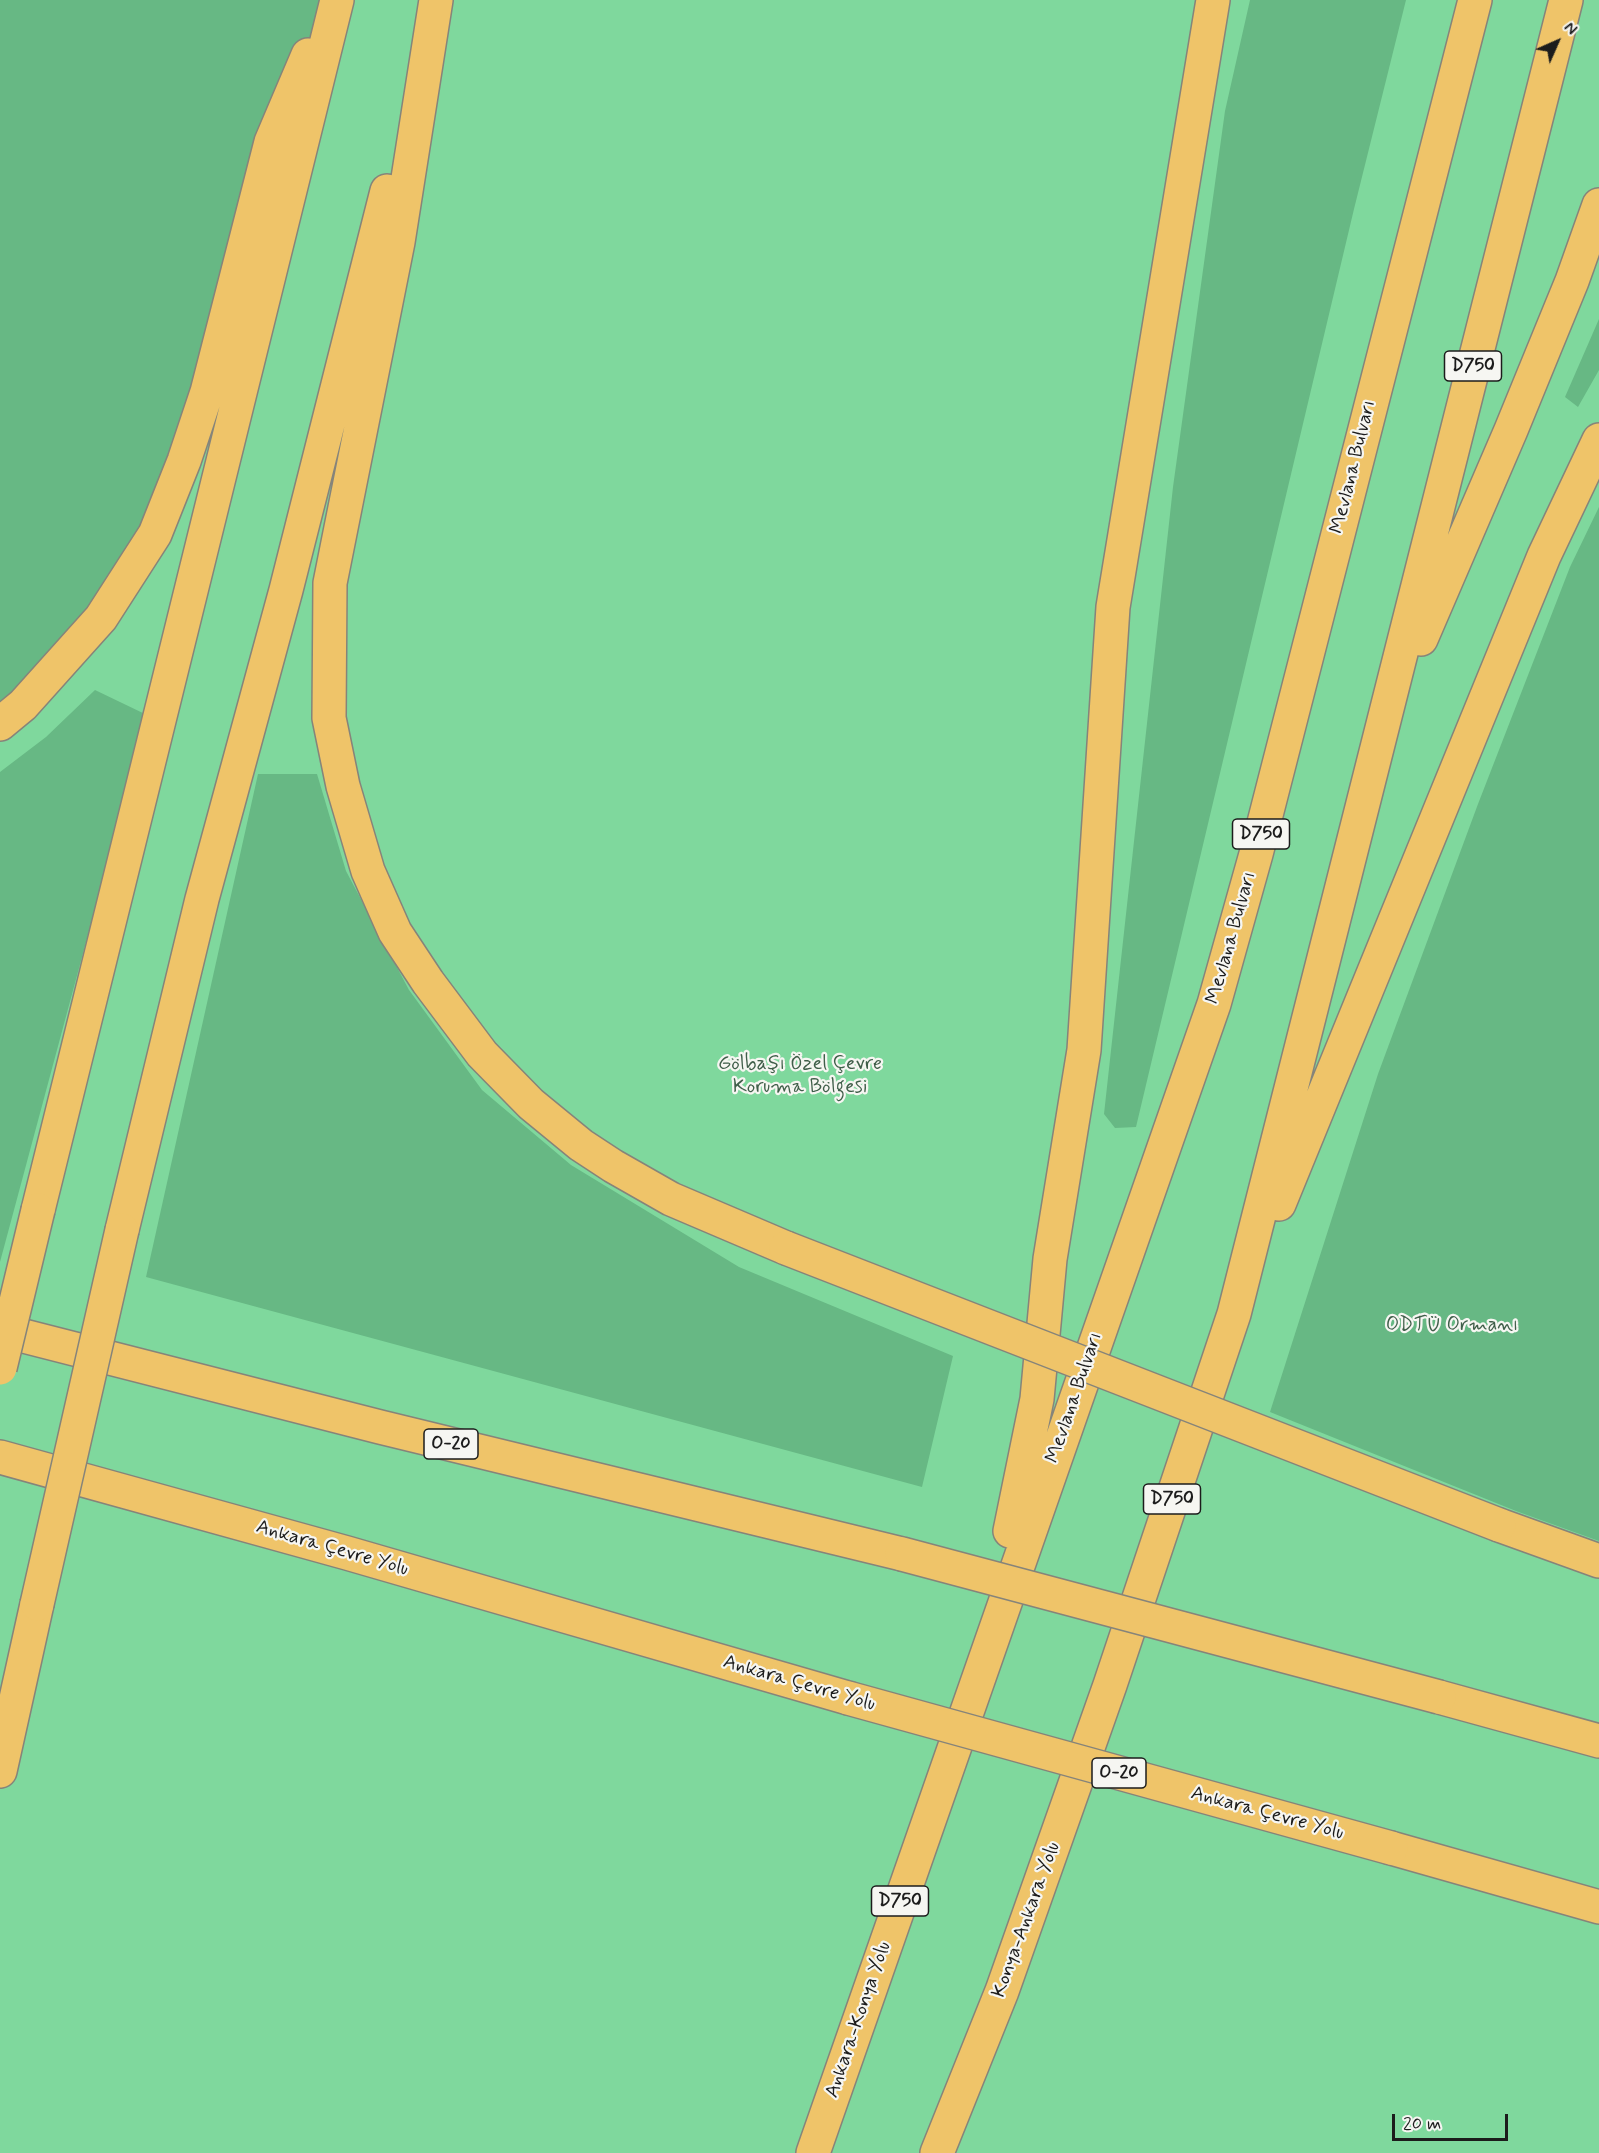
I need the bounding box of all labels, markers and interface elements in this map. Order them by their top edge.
north arrow [1527,12,1587,72]
text: N [1559,18,1581,40]
road number: D750 [1444,351,1502,381]
street label: Mevlana Bulvarı [1326,398,1382,536]
road number: D750 [1232,819,1290,849]
street label: Mevlana Bulvarı [1202,869,1262,1007]
park label: Gölbaşı Özel Çevre Koruma Bölgesi [718,1053,882,1100]
park label: ODTÜ Ormanı [1386,1314,1518,1338]
street label: Mevlana Bulvarı [1041,1329,1109,1467]
road number: O-20 [424,1429,478,1459]
road number: D750 [1144,1484,1200,1514]
street label: Ankara Çevre Yolu [253,1516,411,1582]
street label: Ankara Çevre Yolu [720,1651,878,1717]
road number: O-20 [1092,1758,1146,1788]
street label: Ankara Çevre Yolu [1188,1782,1346,1846]
street label: Konya-Ankara Yolu [988,1839,1066,2001]
road number: D750 [872,1886,928,1916]
street label: Ankara-Konya Yolu [821,1939,897,2101]
scale bar [1395,2102,1510,2140]
text: 20 m [1403,2112,1441,2136]

